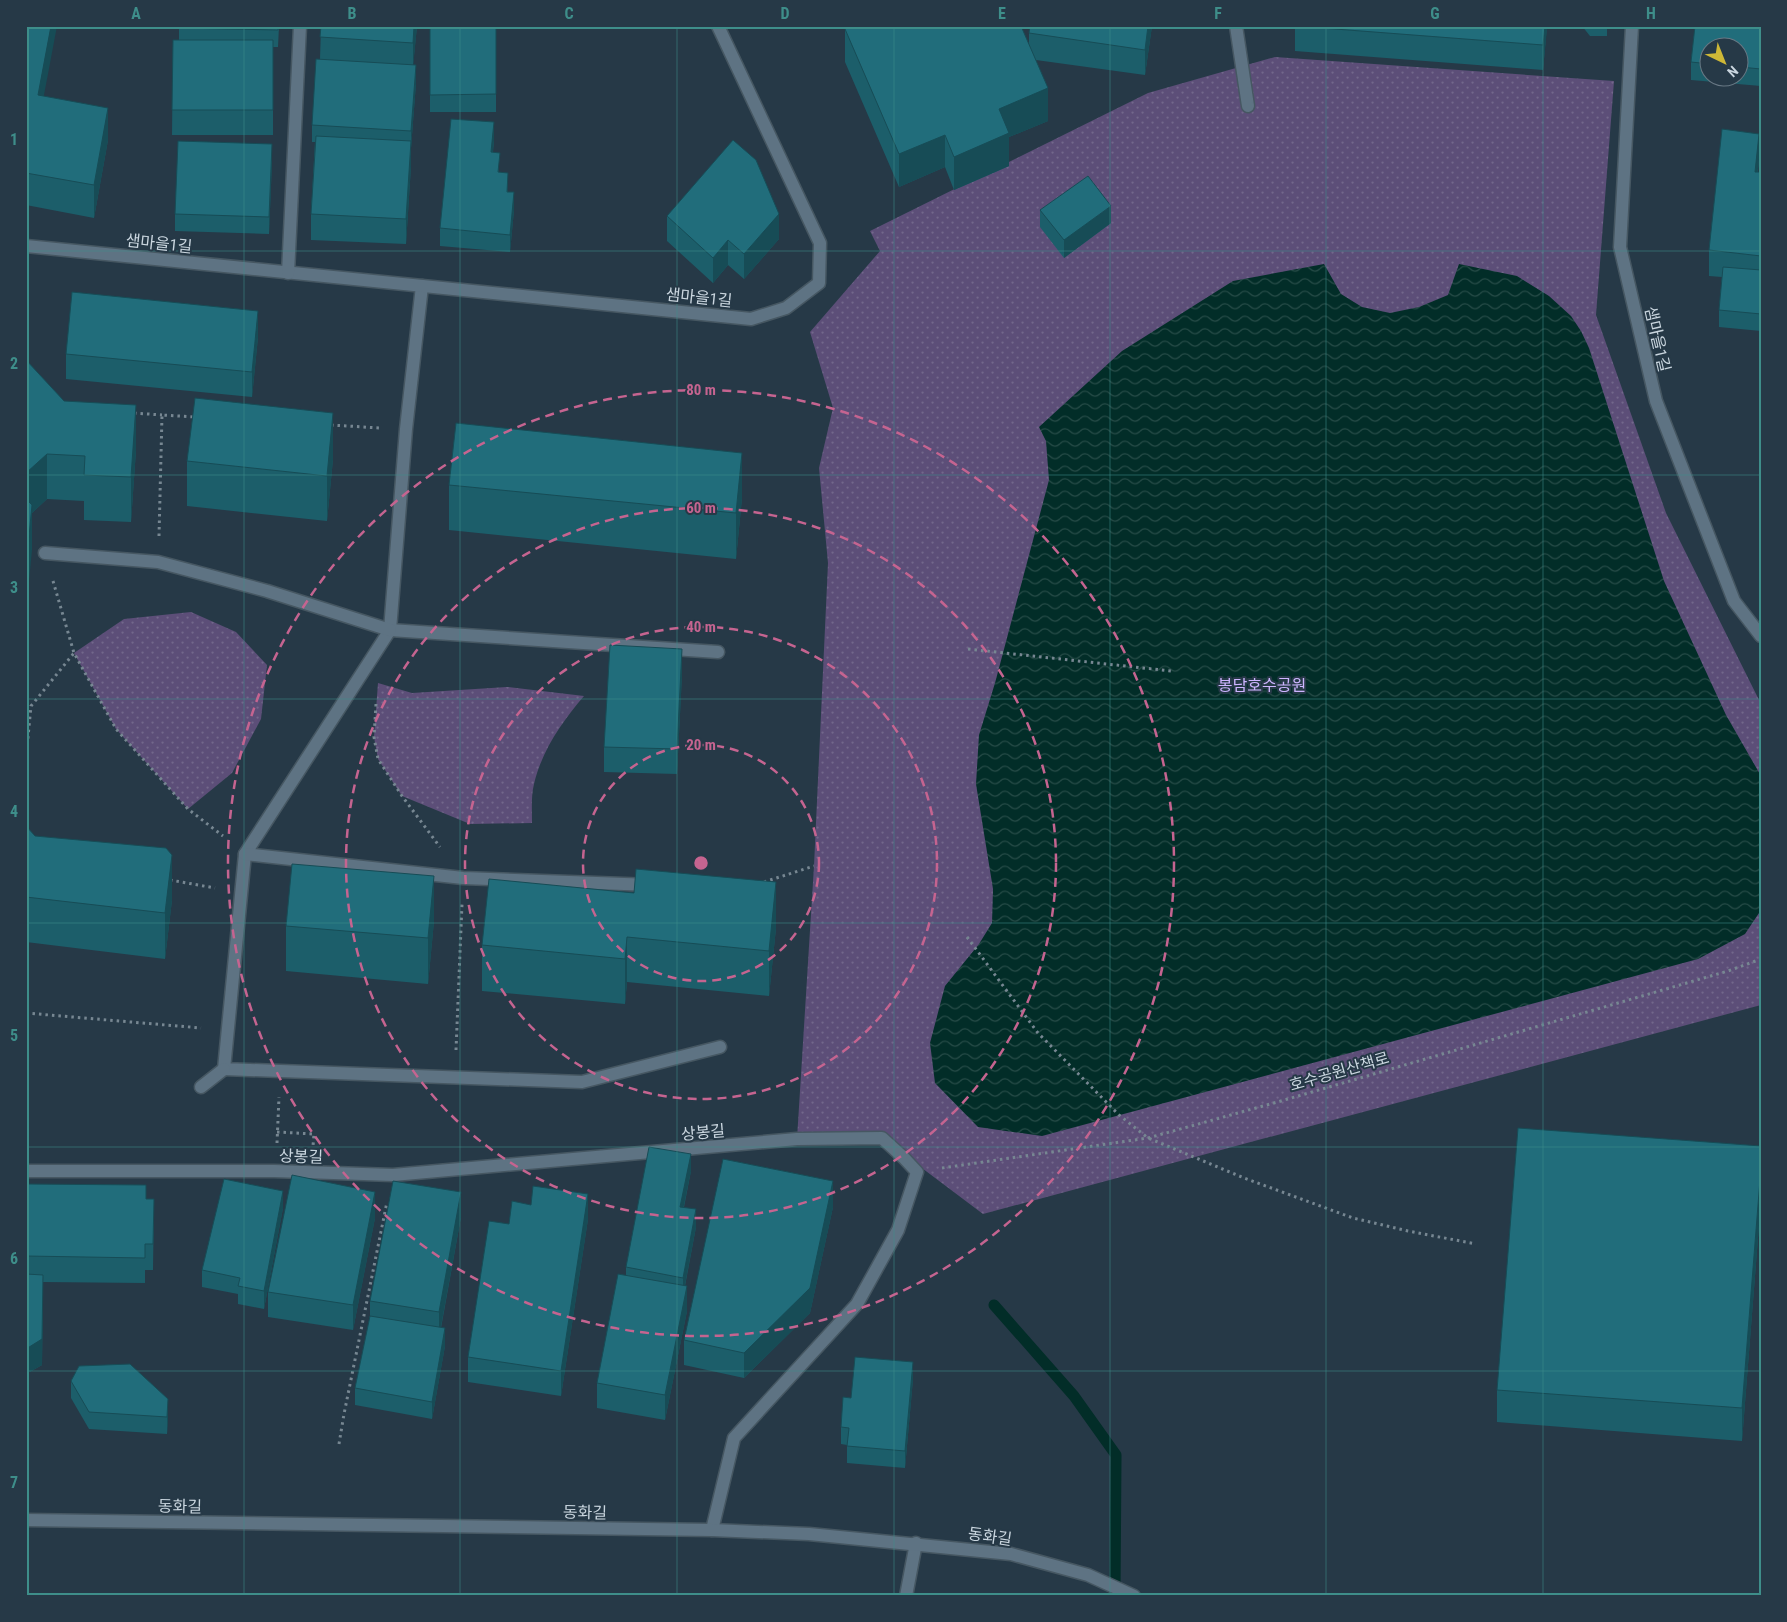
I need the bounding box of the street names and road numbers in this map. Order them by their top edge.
street label: 샘마을1길 [125,231,193,256]
street label: 샘마을1길 [665,285,733,310]
street label: 샘마을1길 [1641,304,1674,374]
street label: 호수공원산책로 [1287,1048,1392,1095]
street label: 상봉길 [680,1121,726,1144]
street label: 상봉길 [279,1146,323,1167]
street label: 동화길 [158,1497,202,1516]
street label: 동화길 [563,1503,607,1522]
street label: 동화길 [967,1524,1013,1549]

